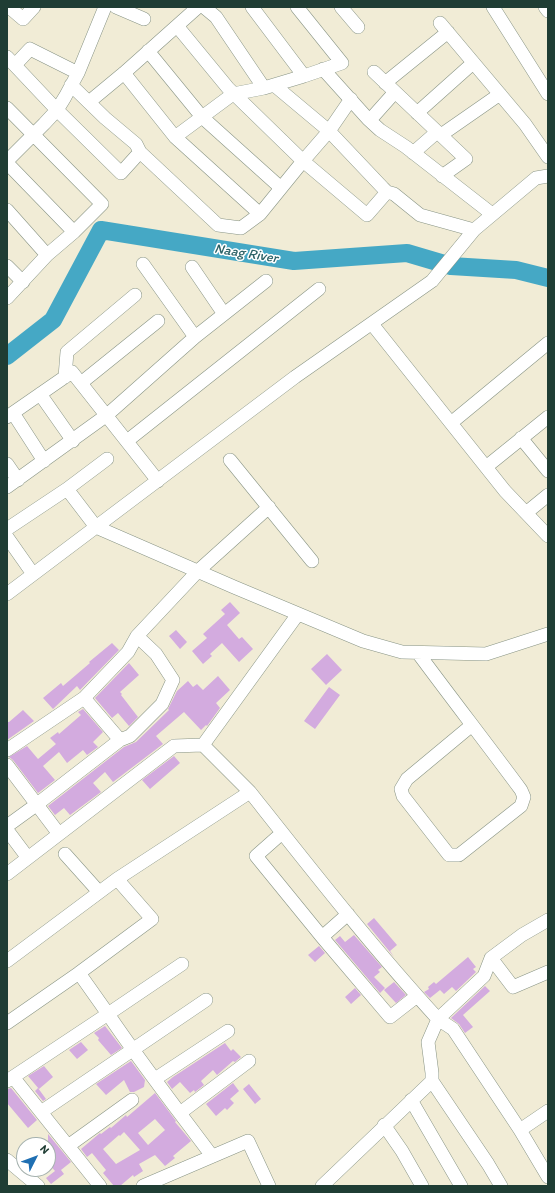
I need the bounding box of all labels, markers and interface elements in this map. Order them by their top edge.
water label: Naag River [213,241,279,267]
north arrow [16,1137,56,1177]
text: N [37,1142,52,1156]

